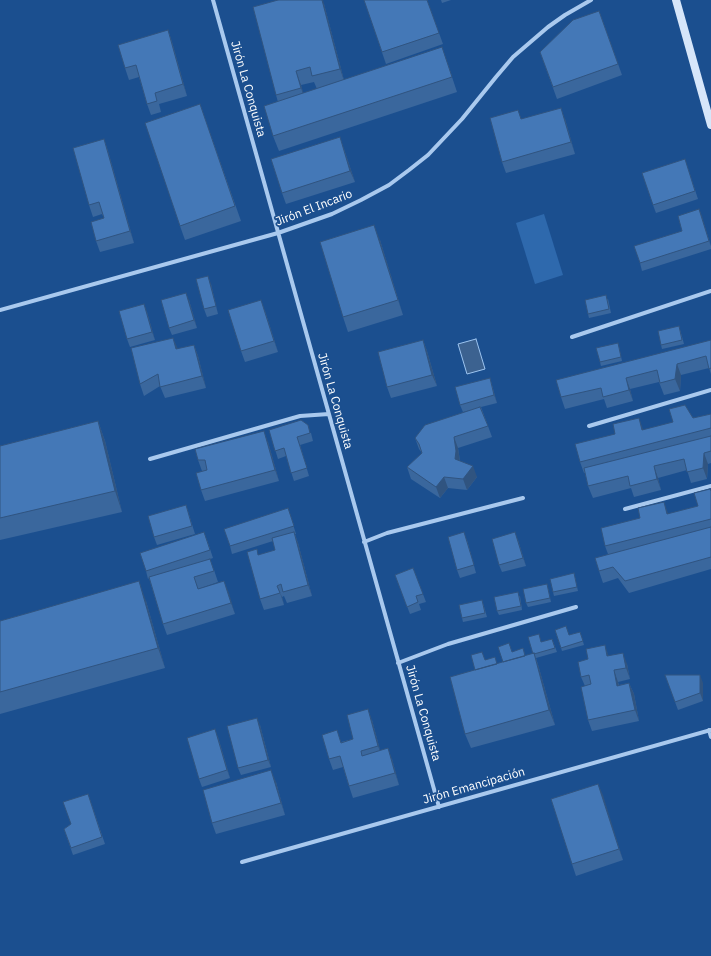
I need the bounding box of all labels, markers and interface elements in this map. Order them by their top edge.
street label: Jirón La Conquista [227,39,269,139]
street label: Jirón El Incario [274,187,354,229]
street label: Jirón La Conquista [314,351,356,451]
street label: Jirón La Conquista [402,663,444,763]
street label: Jirón Emancipación [421,765,527,807]

